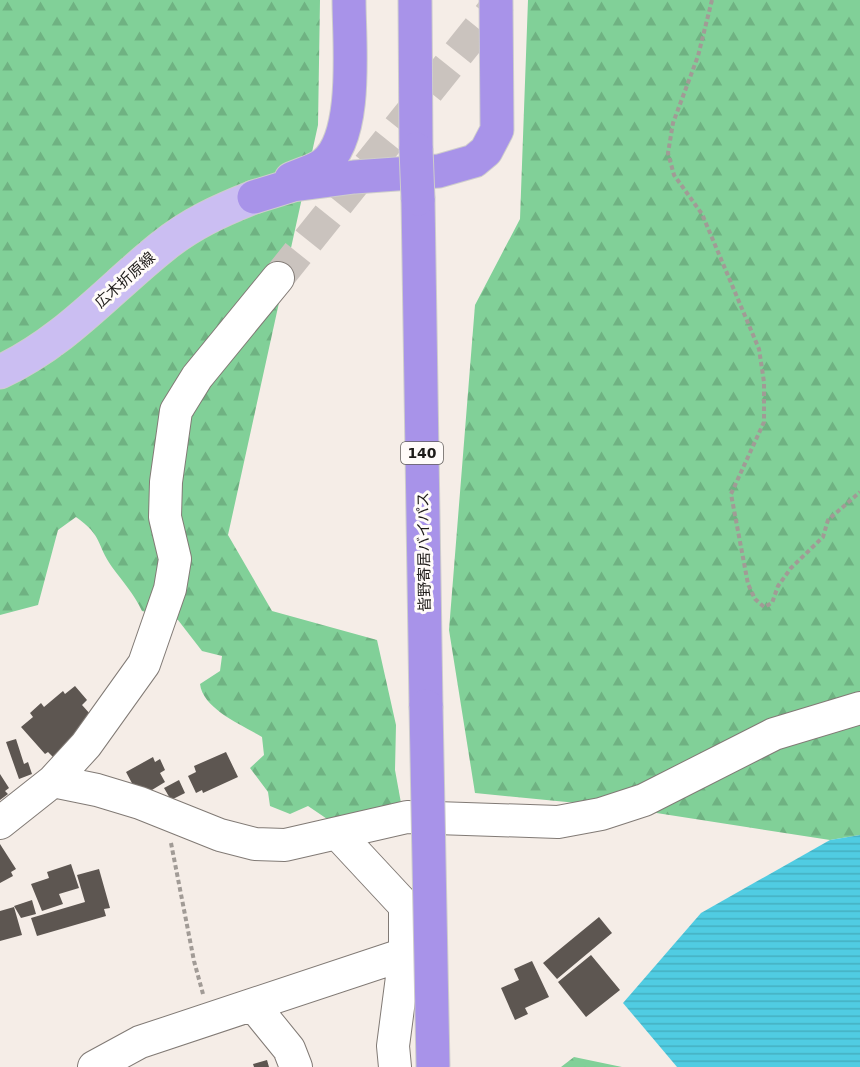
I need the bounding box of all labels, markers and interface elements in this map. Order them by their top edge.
street label: 広木折原線 [91,248,159,312]
road number: 140 [401,442,443,464]
street label: 皆野寄居バイパス [414,492,434,612]

